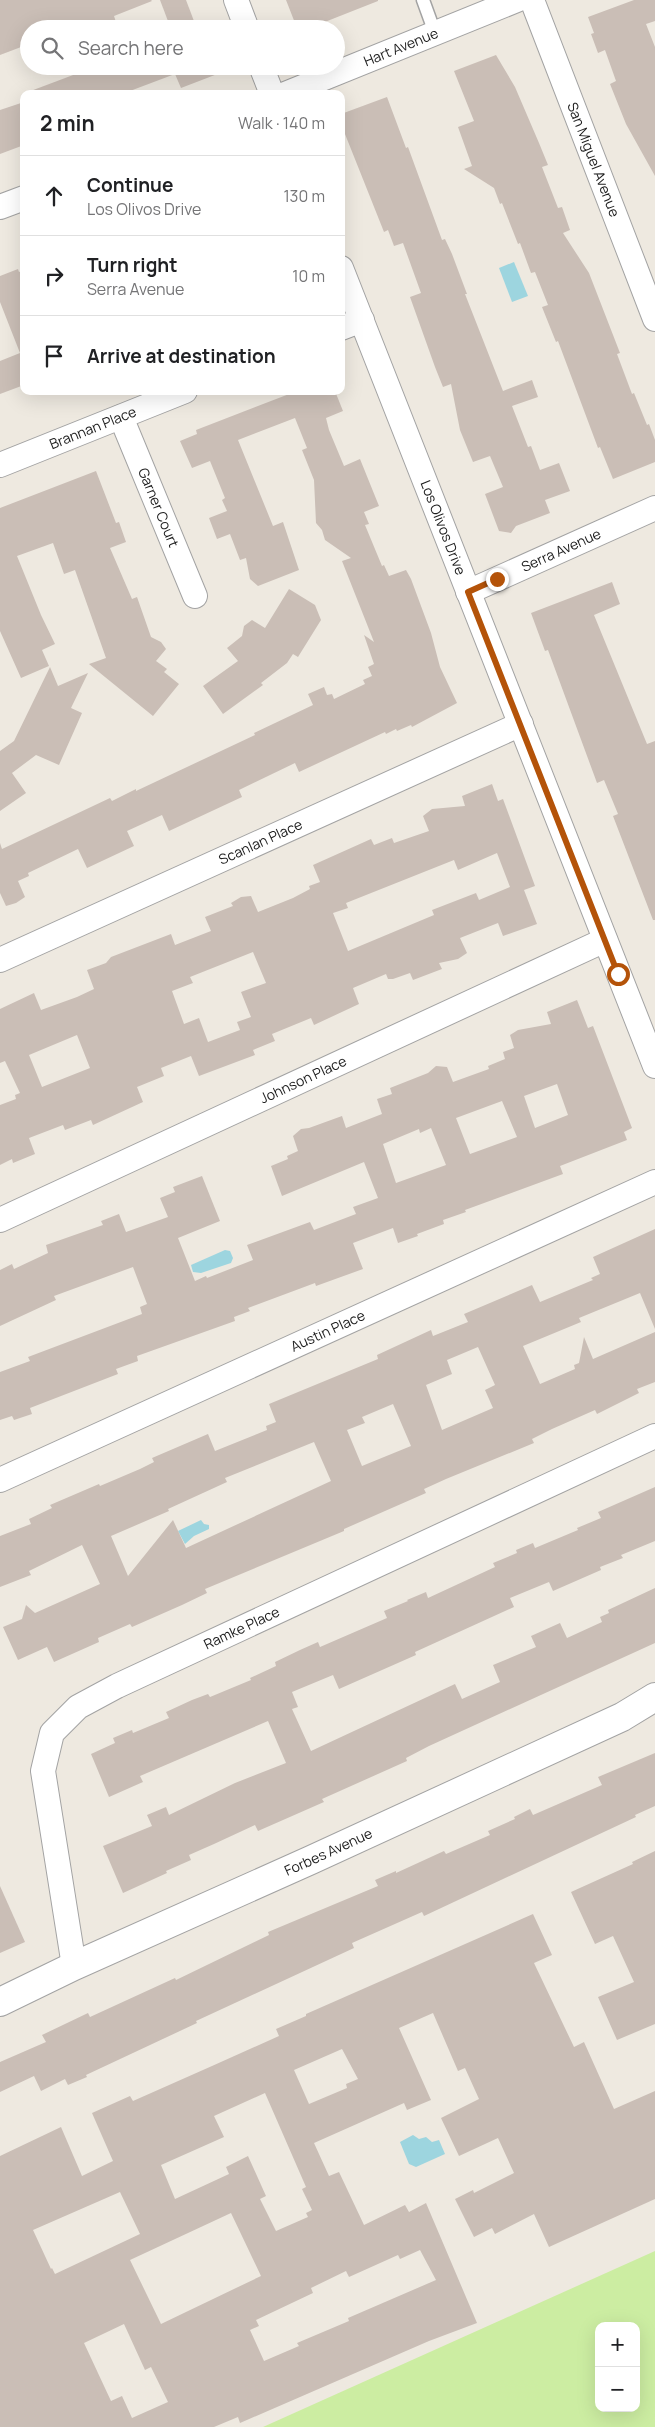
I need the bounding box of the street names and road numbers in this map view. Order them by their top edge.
street label: Hart Avenue [361,23,441,70]
street label: San Miguel Avenue [563,99,625,219]
street label: Brannan Place [46,401,139,453]
street label: Garner Court [134,465,184,550]
street label: Los Olivos Drive [416,477,471,578]
street label: Serra Avenue [518,524,604,576]
street label: Scanlan Place [215,814,305,869]
street label: Johnson Place [256,1051,349,1108]
street label: Austin Place [287,1305,368,1356]
street label: Ramke Place [200,1602,282,1653]
street label: Forbes Avenue [281,1823,375,1880]

